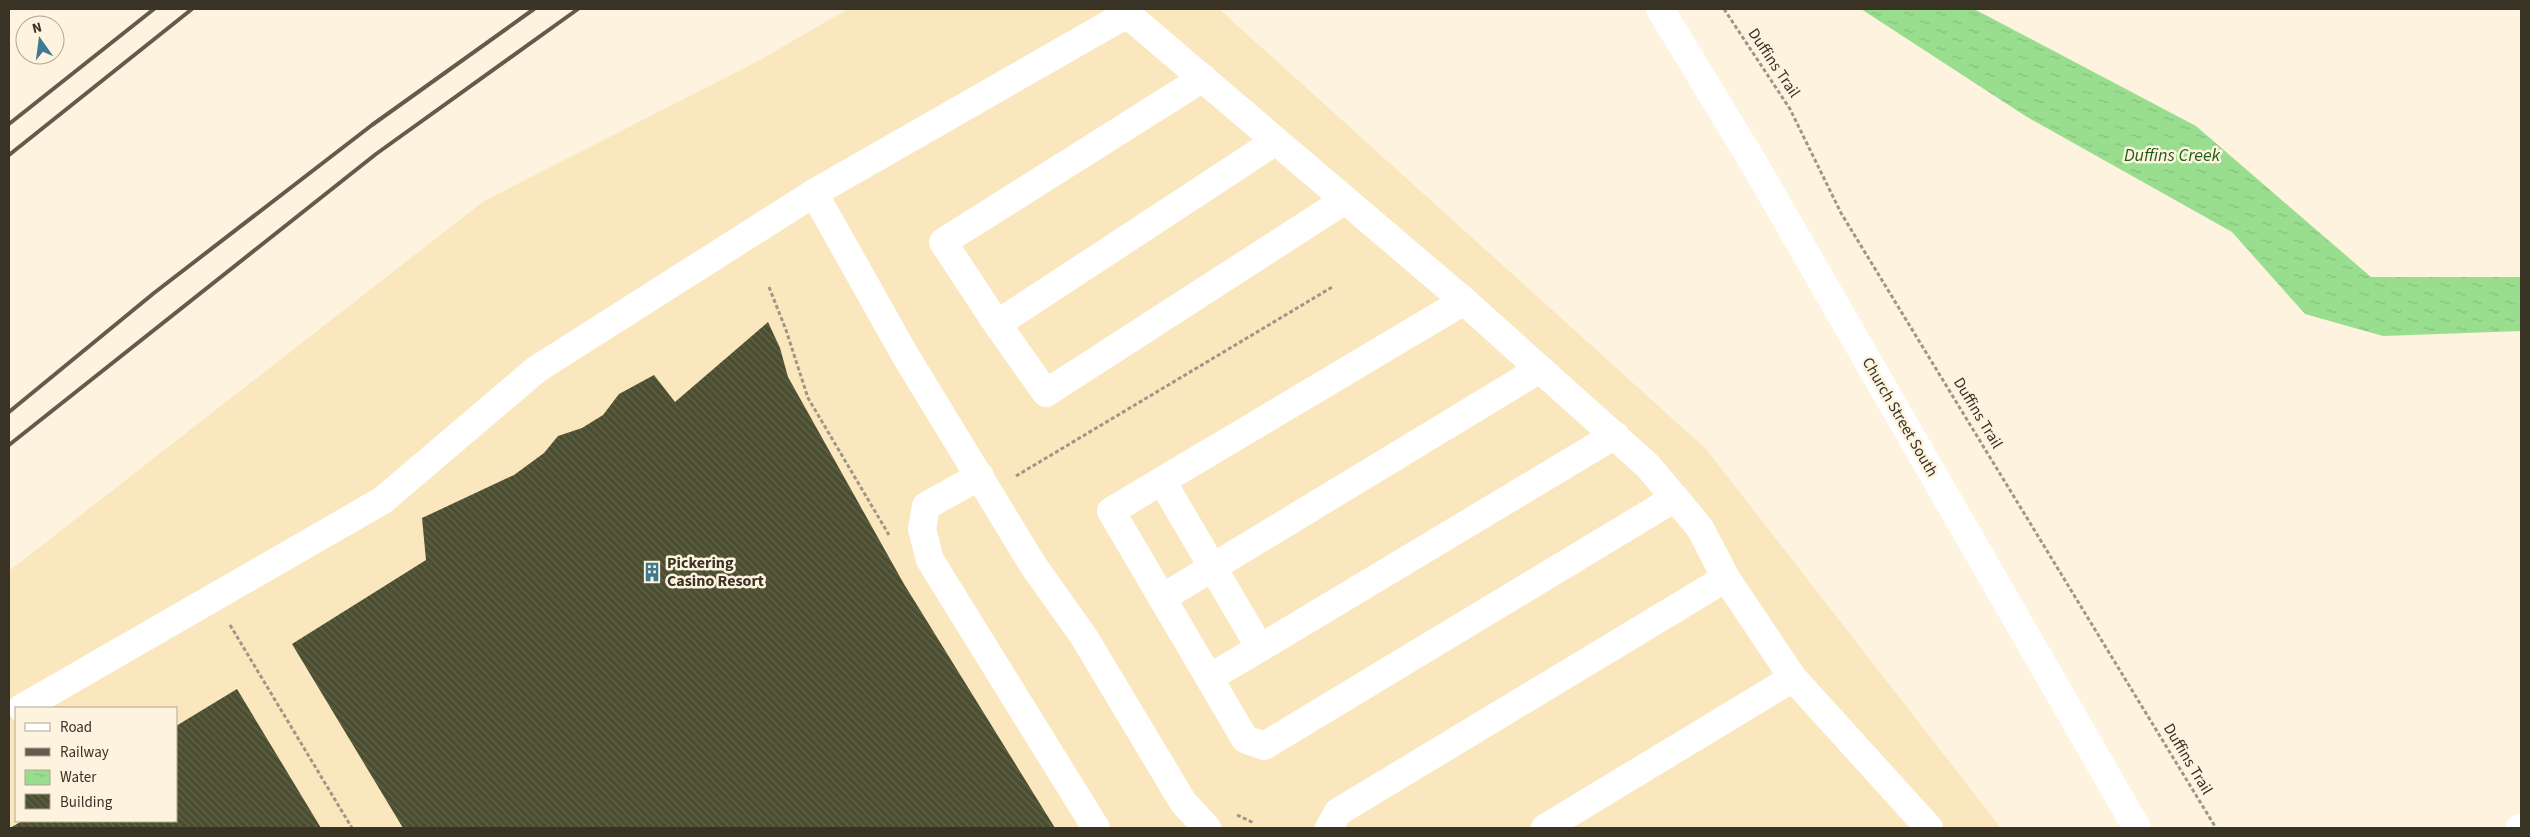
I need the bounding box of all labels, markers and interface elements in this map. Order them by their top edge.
north arrow [15,15,65,65]
text: N [30,18,44,39]
street label: Duffins Trail [1743,24,1805,102]
water label: Duffins Creek [2124,143,2221,168]
street label: Church Street South [1857,353,1943,481]
street label: Duffins Trail [1948,373,2008,453]
place label: Pickering Casino Resort [667,552,764,592]
building icon: Pickering Casino Resort [641,561,663,583]
legend [15,707,178,822]
text: Road [60,717,92,738]
street label: Duffins Trail [2158,719,2218,799]
text: Railway [60,742,109,763]
text: Water [60,767,97,788]
text: Building [60,792,113,813]

